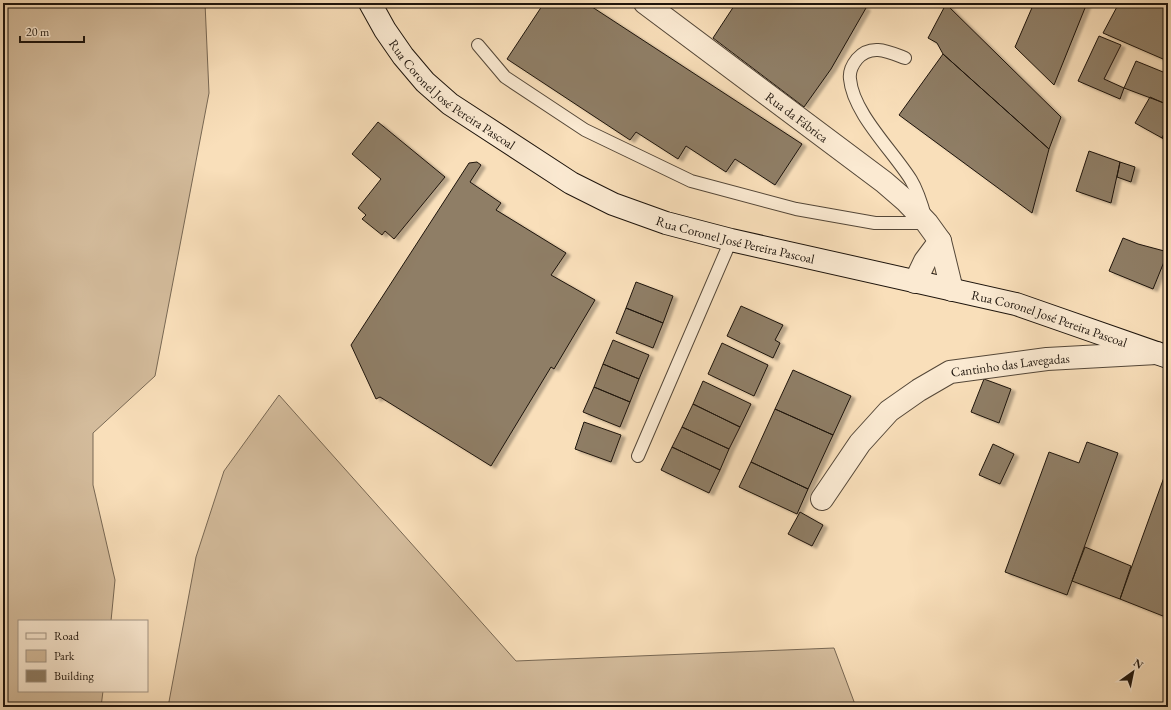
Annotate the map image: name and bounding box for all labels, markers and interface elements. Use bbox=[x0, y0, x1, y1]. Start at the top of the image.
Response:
scale bar bbox=[20, 18, 84, 44]
text: 20 m bbox=[26, 24, 50, 40]
street label: Rua Coronel José Pereira Pascoal bbox=[385, 36, 518, 153]
street label: Rua da Fábrica bbox=[762, 88, 832, 147]
street label: Rua Coronel José Pereira Pascoal bbox=[654, 212, 816, 268]
street label: Rua Coronel José Pereira Pascoal bbox=[970, 286, 1129, 351]
street label: Cantinho das Lavegadas bbox=[950, 350, 1070, 381]
legend bbox=[18, 620, 148, 692]
text: Road bbox=[54, 628, 80, 644]
text: Park bbox=[54, 648, 75, 664]
north arrow bbox=[1113, 652, 1153, 692]
text: N bbox=[1131, 655, 1146, 672]
text: Building bbox=[54, 668, 95, 684]

